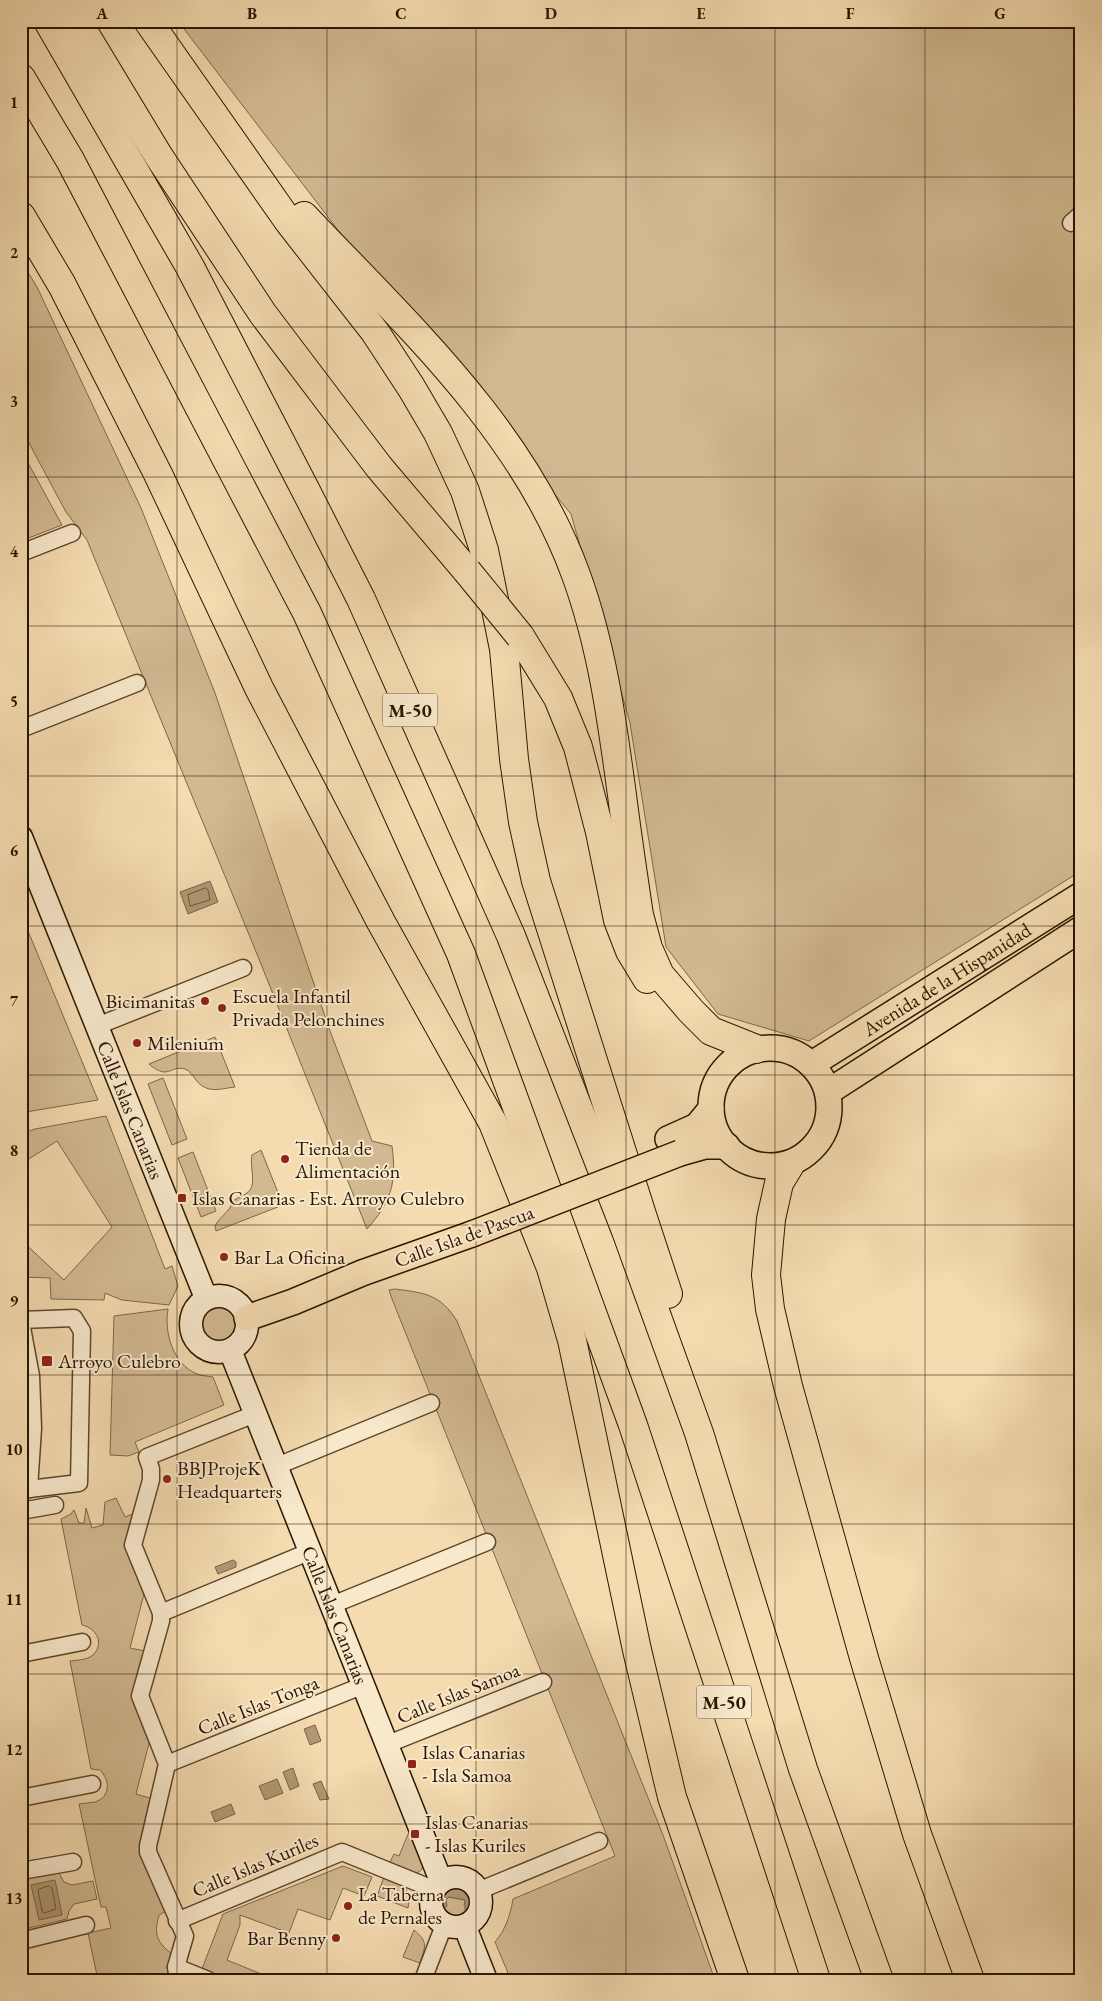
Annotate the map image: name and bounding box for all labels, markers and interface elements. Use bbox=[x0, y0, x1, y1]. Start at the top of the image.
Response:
text: A bbox=[95, 3, 108, 24]
text: B bbox=[247, 3, 257, 24]
text: C bbox=[395, 3, 407, 24]
text: D bbox=[545, 3, 557, 24]
text: E bbox=[696, 3, 706, 24]
text: F bbox=[846, 3, 855, 24]
text: G bbox=[994, 3, 1006, 24]
text: 1 bbox=[10, 92, 18, 113]
text: 2 bbox=[10, 242, 19, 263]
text: 3 bbox=[10, 391, 18, 412]
text: 4 bbox=[10, 541, 19, 562]
text: 5 bbox=[10, 691, 18, 712]
road number: M-50 bbox=[382, 694, 438, 726]
text: 6 bbox=[10, 840, 19, 861]
street label: Avenida de la Hispanidad bbox=[857, 916, 1036, 1043]
place label: Escuela Infantil Privada Pelonchines bbox=[232, 983, 384, 1032]
place label: Bicimanitas bbox=[106, 988, 195, 1014]
text: 7 bbox=[10, 990, 19, 1011]
marker: Bicimanitas bbox=[199, 995, 211, 1007]
marker: Escuela Infantil Privada Pelonchines bbox=[216, 1002, 228, 1014]
place label: Milenium bbox=[147, 1030, 225, 1056]
street label: Calle Islas Canarias bbox=[91, 1037, 170, 1183]
marker: Milenium bbox=[131, 1037, 143, 1049]
place label: Tienda de Alimentación bbox=[294, 1135, 401, 1184]
text: 8 bbox=[10, 1140, 18, 1161]
marker: Tienda de Alimentación bbox=[279, 1153, 291, 1165]
place label: Islas Canarias - Est. Arroyo Culebro bbox=[192, 1185, 464, 1211]
marker: Islas Canarias - Est. Arroyo Culebro bbox=[176, 1192, 188, 1204]
street label: Calle Isla de Pascua bbox=[391, 1199, 537, 1273]
place label: Bar La Oficina bbox=[234, 1244, 345, 1270]
marker: Bar La Oficina bbox=[218, 1251, 230, 1263]
text: 9 bbox=[10, 1290, 19, 1311]
place label: Arroyo Culebro bbox=[57, 1348, 181, 1374]
marker: Arroyo Culebro bbox=[40, 1354, 54, 1368]
text: 10 bbox=[6, 1439, 23, 1460]
place label: BBJProjeK Headquarters bbox=[177, 1455, 282, 1504]
marker: BBJProjeK Headquarters bbox=[161, 1473, 173, 1485]
street label: Calle Islas Canarias bbox=[296, 1542, 374, 1688]
text: 11 bbox=[6, 1589, 22, 1610]
street label: Calle Islas Samoa bbox=[393, 1657, 523, 1729]
street label: Calle Islas Tonga bbox=[194, 1669, 322, 1741]
road number: M-50 bbox=[696, 1685, 752, 1718]
text: 12 bbox=[6, 1739, 23, 1760]
place label: Islas Canarias - Isla Samoa bbox=[422, 1739, 525, 1788]
marker: Islas Canarias - Isla Samoa bbox=[406, 1758, 418, 1770]
place label: Islas Canarias - Islas Kuriles bbox=[425, 1809, 528, 1858]
street label: Calle Islas Kuriles bbox=[188, 1827, 322, 1903]
marker: Islas Canarias - Islas Kuriles bbox=[409, 1828, 421, 1840]
place label: La Taberna de Pernales bbox=[358, 1881, 444, 1930]
text: 13 bbox=[6, 1888, 22, 1909]
marker: La Taberna de Pernales bbox=[342, 1900, 354, 1912]
place label: Bar Benny bbox=[247, 1925, 326, 1951]
marker: Bar Benny bbox=[330, 1932, 342, 1944]

